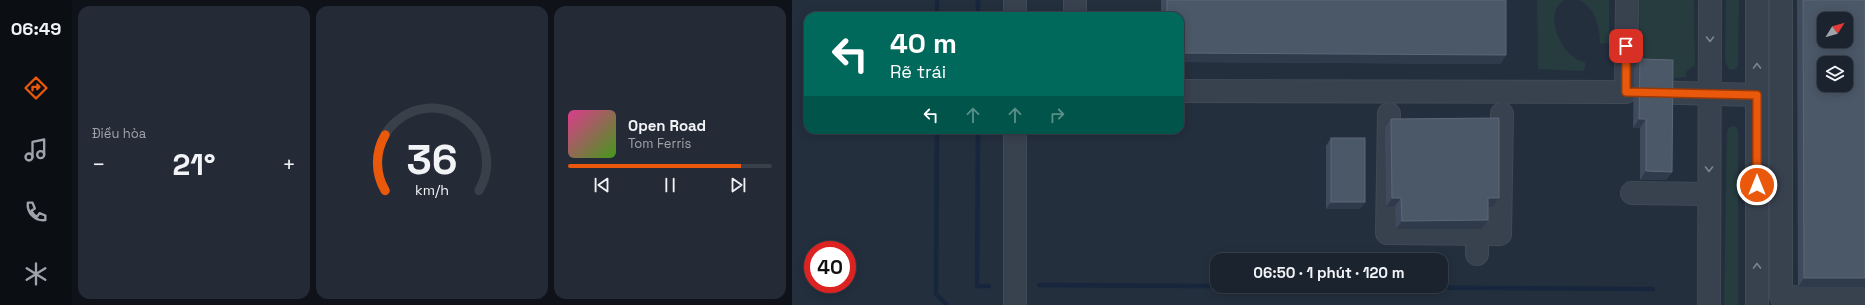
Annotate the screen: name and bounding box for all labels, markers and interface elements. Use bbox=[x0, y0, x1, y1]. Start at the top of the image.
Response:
north arrow bbox=[1817, 12, 1853, 48]
map controls bbox=[1817, 12, 1853, 92]
text: 06:49 bbox=[11, 17, 61, 40]
text: 40 m bbox=[890, 25, 957, 61]
icon: left bbox=[824, 28, 876, 80]
pin bbox=[1609, 29, 1643, 63]
icon: arrive bbox=[1615, 35, 1637, 57]
one-way arrow bbox=[1705, 36, 1714, 42]
button: layers bbox=[1817, 56, 1853, 92]
text: Rẽ trái bbox=[890, 60, 946, 83]
one-way arrow bbox=[1753, 63, 1761, 69]
icon: directions bbox=[22, 74, 50, 102]
icon: left bbox=[920, 104, 942, 126]
icon: ahead bbox=[962, 104, 984, 126]
icon: ahead bbox=[1004, 104, 1026, 126]
icon: right bbox=[1046, 104, 1068, 126]
text: Open Road bbox=[628, 116, 706, 135]
text: Điều hòa bbox=[92, 125, 146, 142]
text: 36 bbox=[407, 132, 458, 185]
text: Tom Ferris bbox=[628, 135, 691, 152]
icon: music bbox=[22, 136, 50, 164]
text: 21° bbox=[172, 145, 216, 184]
text: − bbox=[92, 150, 106, 178]
text: + bbox=[282, 150, 296, 178]
position arrow bbox=[1736, 164, 1778, 206]
one-way arrow bbox=[1705, 166, 1713, 172]
icon: previous bbox=[591, 174, 613, 196]
icon: pause bbox=[659, 174, 681, 196]
icon: next bbox=[727, 174, 749, 196]
text: km/h bbox=[415, 180, 449, 198]
icon: phone bbox=[22, 198, 50, 226]
speed limit sign: 40 bbox=[804, 241, 856, 293]
icon: climate bbox=[22, 260, 50, 288]
text: 06:50 · 1 phút · 120 m bbox=[1253, 263, 1405, 282]
one-way arrow bbox=[1753, 263, 1761, 269]

